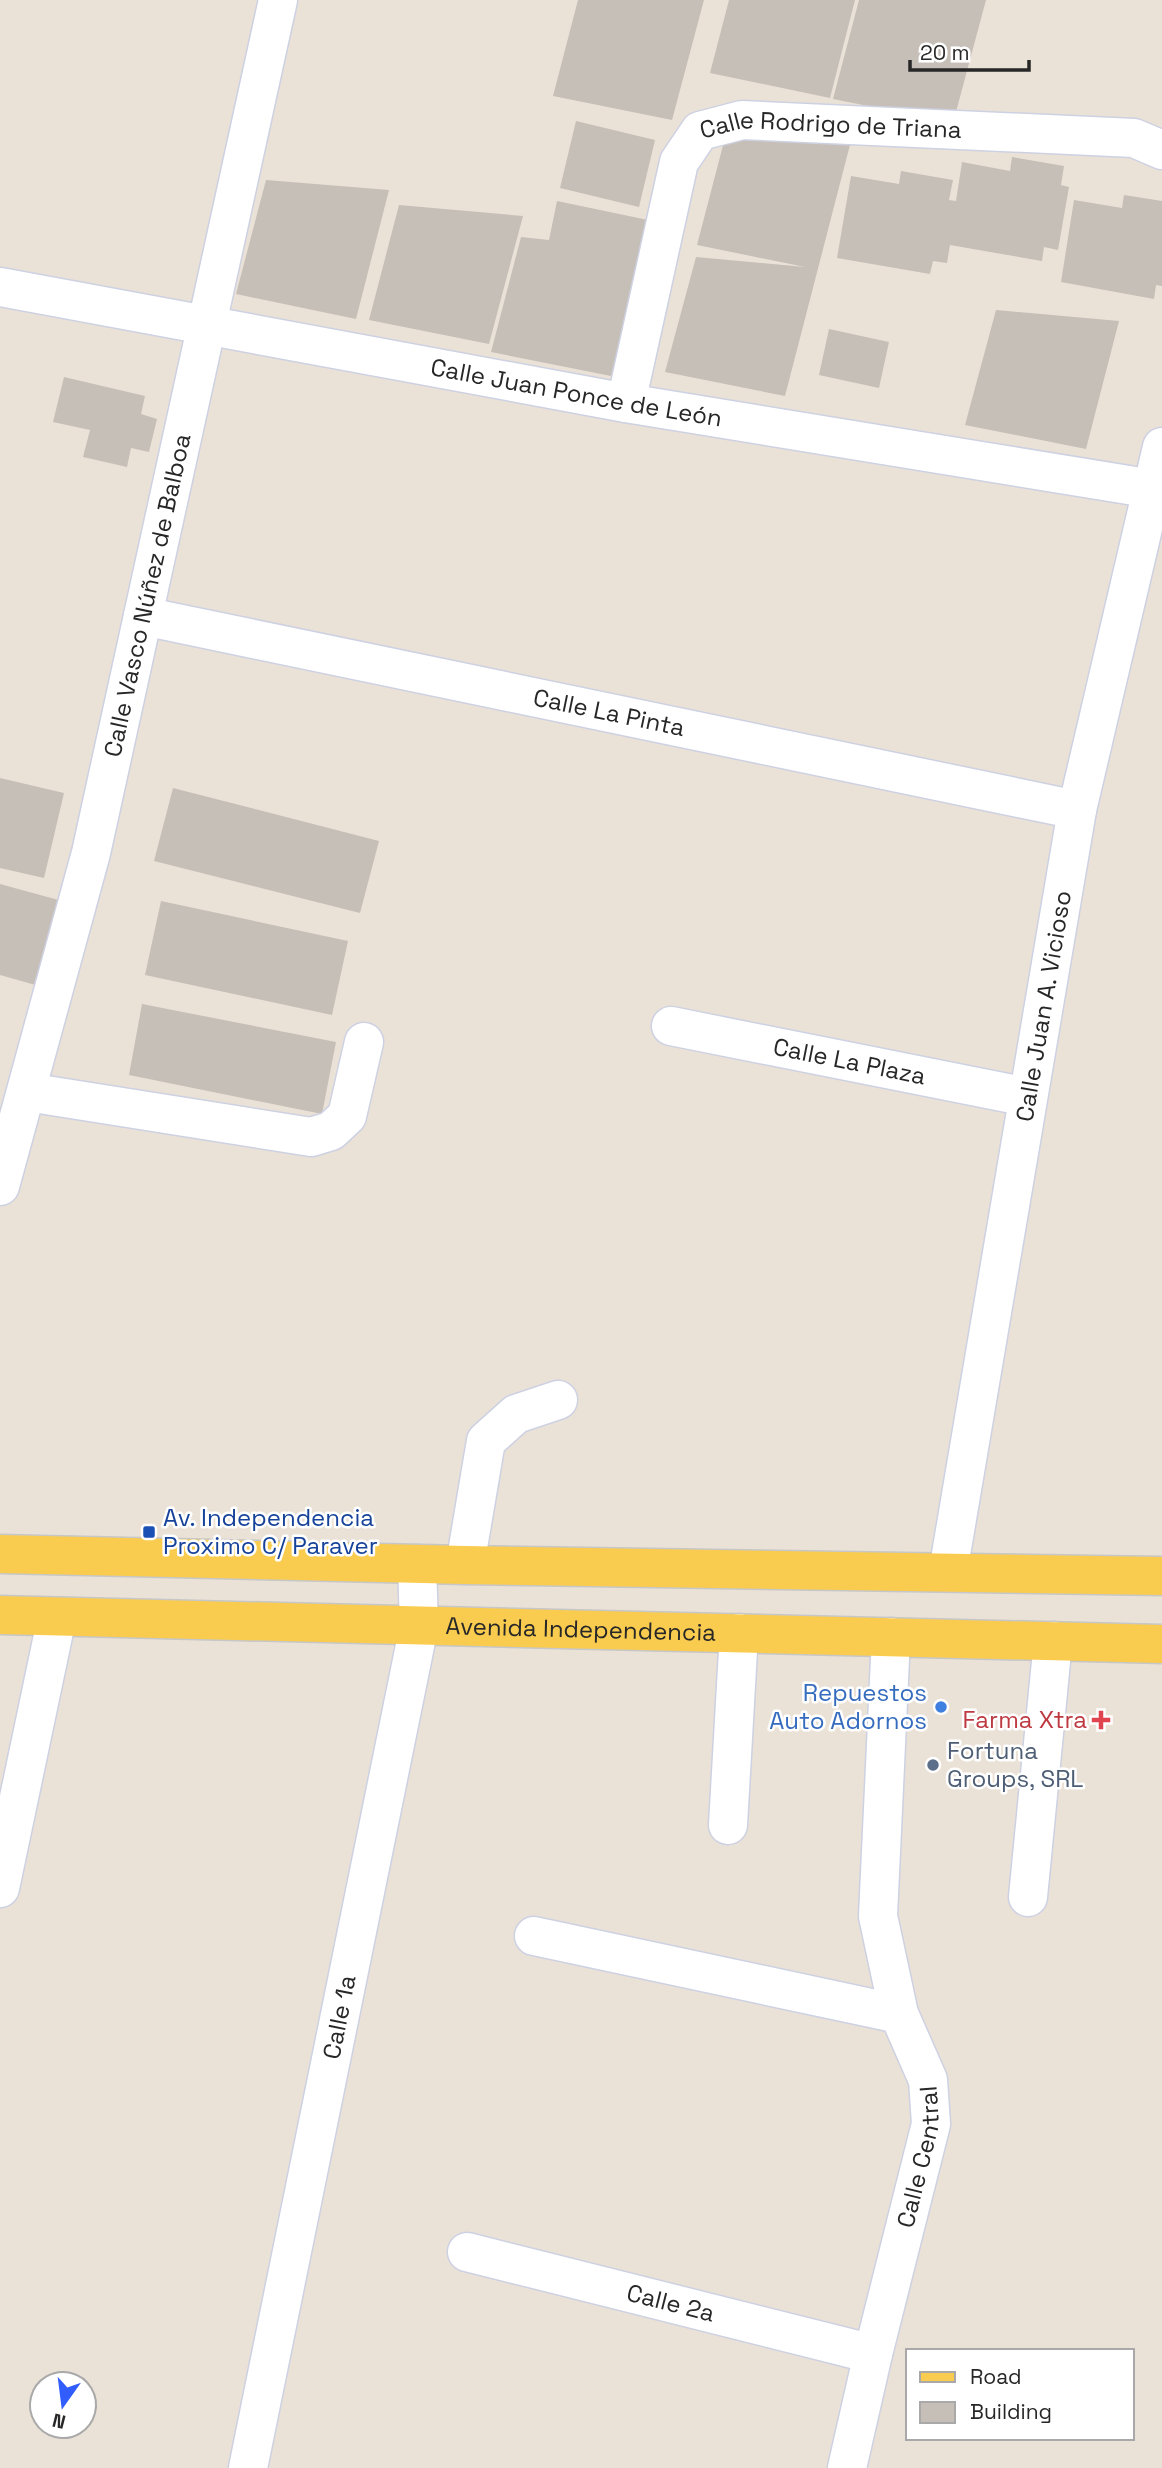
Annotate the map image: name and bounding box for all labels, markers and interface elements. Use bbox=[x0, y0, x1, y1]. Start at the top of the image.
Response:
scale bar bbox=[910, 28, 1029, 72]
text: 20 m bbox=[920, 39, 970, 66]
street label: Calle Rodrigo de Triana bbox=[696, 104, 963, 145]
street label: Calle Juan Ponce de León bbox=[428, 351, 724, 433]
street label: Calle Vasco Núñez de Balboa bbox=[97, 430, 198, 760]
street label: Calle La Pinta bbox=[531, 681, 688, 743]
street label: Calle Juan A. Vicioso bbox=[1009, 888, 1078, 1124]
street label: Calle La Plaza bbox=[771, 1031, 929, 1091]
place label: Av. Independencia Proximo C/ Paraver bbox=[163, 1502, 378, 1561]
marker: Av. Independencia Proximo C/ Paraver bbox=[141, 1524, 157, 1540]
street label: Avenida Independencia bbox=[445, 1610, 717, 1648]
place label: Repuestos Auto Adornos bbox=[769, 1677, 927, 1736]
marker: Repuestos Auto Adornos bbox=[933, 1699, 949, 1715]
place label: Farma Xtra bbox=[963, 1704, 1087, 1735]
marker: Farma Xtra bbox=[1093, 1712, 1109, 1728]
place label: Fortuna Groups, SRL bbox=[947, 1735, 1083, 1794]
marker: Fortuna Groups, SRL bbox=[925, 1757, 941, 1773]
street label: Calle 1a bbox=[315, 1972, 363, 2062]
street label: Calle Central bbox=[889, 2085, 946, 2231]
street label: Calle 2a bbox=[624, 2277, 718, 2329]
legend bbox=[906, 2349, 1134, 2440]
text: Road bbox=[970, 2363, 1022, 2390]
north arrow bbox=[28, 2370, 98, 2440]
text: Building bbox=[970, 2398, 1052, 2425]
text: N bbox=[50, 2407, 68, 2435]

